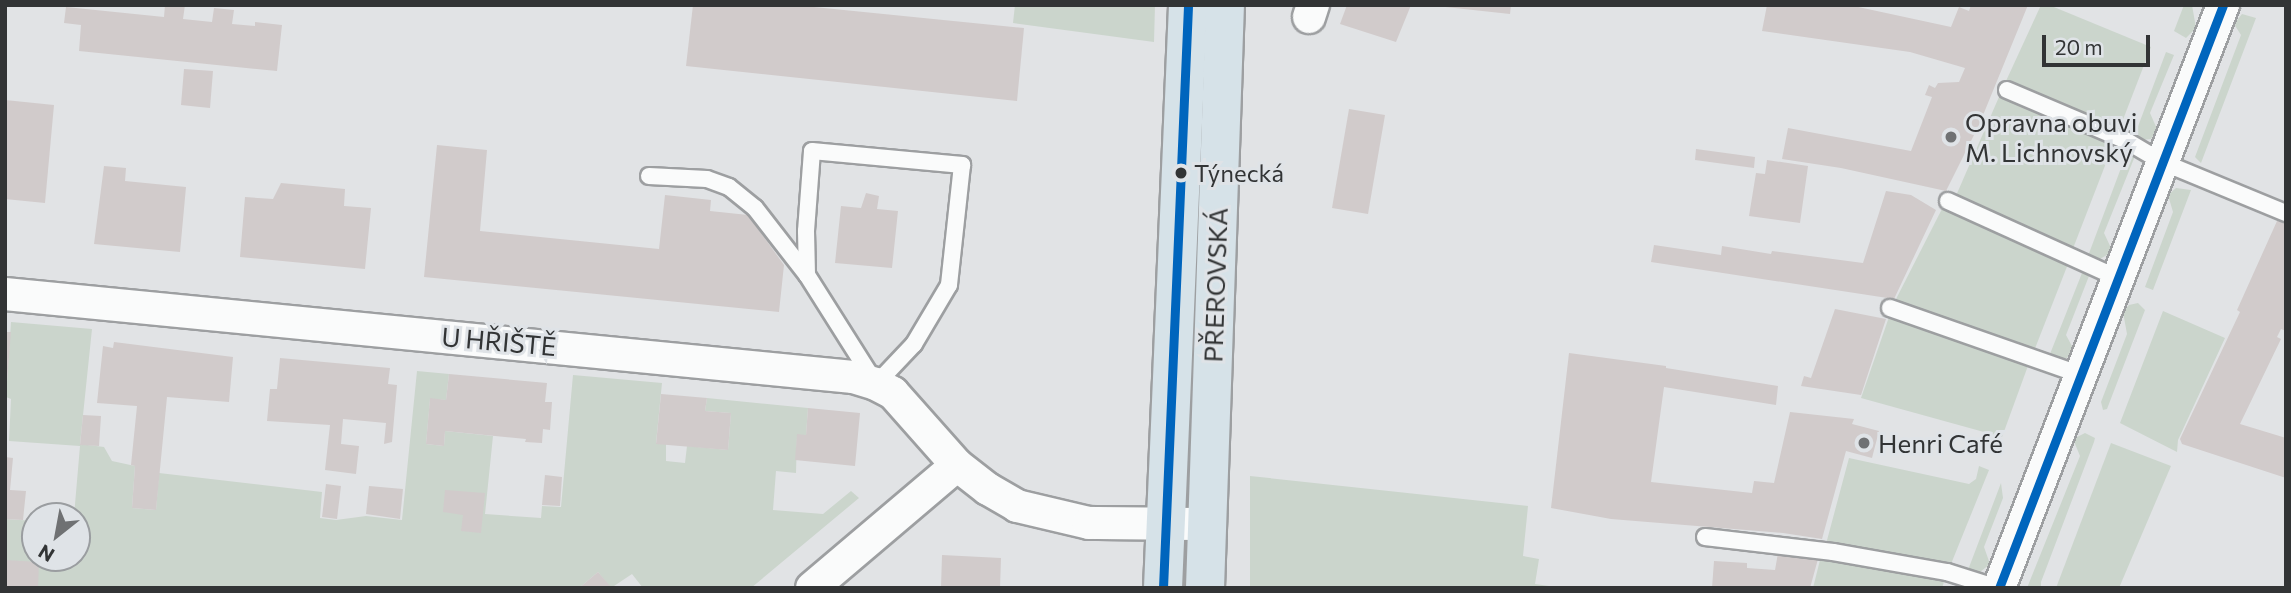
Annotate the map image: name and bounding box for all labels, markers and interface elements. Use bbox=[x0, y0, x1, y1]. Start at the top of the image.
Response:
scale bar bbox=[2046, 21, 2154, 65]
text: 20 m bbox=[2055, 34, 2103, 59]
place label: Opravna obuvi M. Lichnovský bbox=[1965, 106, 2137, 168]
marker: Opravna obuvi M. Lichnovský bbox=[1943, 129, 1959, 145]
place label: Týnecká bbox=[1194, 159, 1284, 187]
marker: Týnecká bbox=[1174, 166, 1188, 180]
street label: PŘEROVSKÁ bbox=[1197, 207, 1233, 363]
street label: U HŘIŠTĚ bbox=[440, 320, 558, 362]
place label: Henri Café bbox=[1878, 427, 2003, 459]
marker: Henri Café bbox=[1856, 435, 1872, 451]
north arrow bbox=[21, 502, 91, 572]
text: N bbox=[34, 540, 58, 567]

